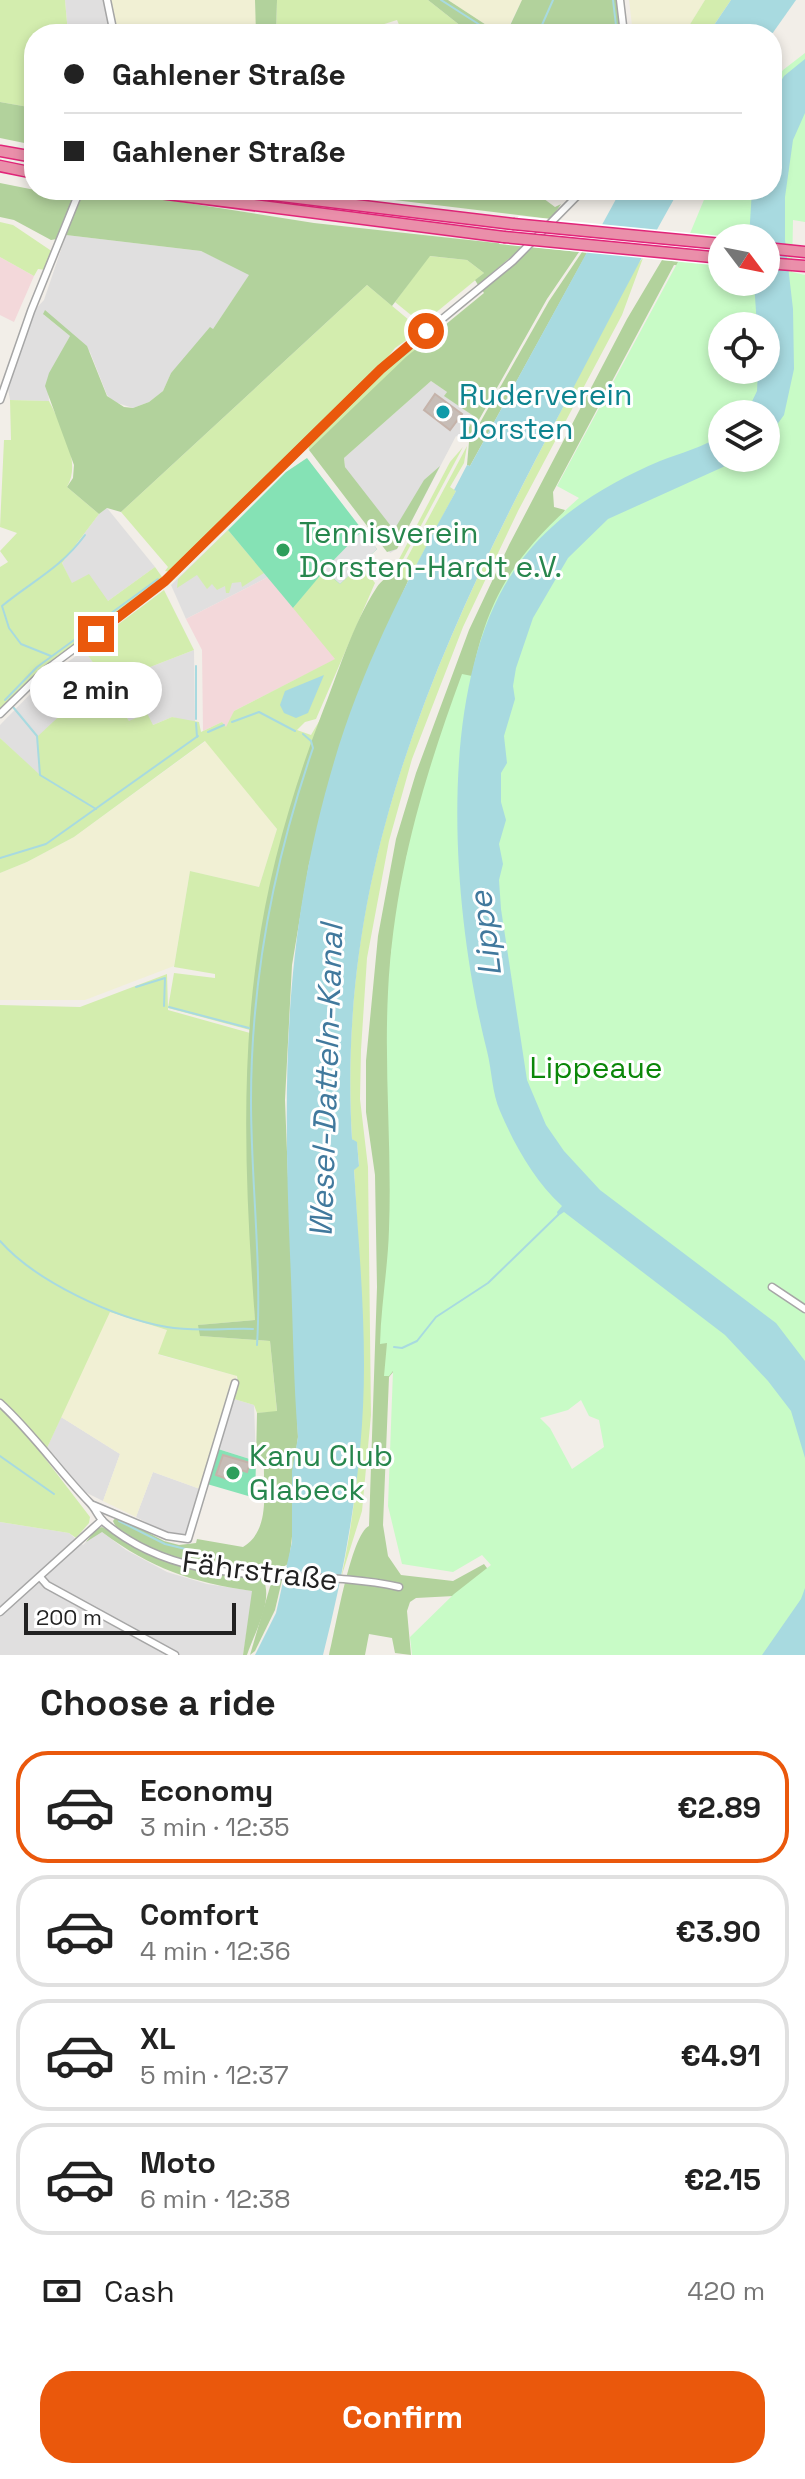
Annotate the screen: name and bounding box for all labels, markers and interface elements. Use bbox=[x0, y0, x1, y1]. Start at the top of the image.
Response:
text: Gahlener Straße bbox=[112, 55, 346, 94]
text: Gahlener Straße bbox=[112, 132, 346, 171]
north arrow bbox=[708, 224, 780, 296]
map controls bbox=[708, 224, 780, 472]
button: locate bbox=[708, 312, 780, 384]
route start bbox=[408, 313, 444, 349]
place label: Ruderverein Dorsten bbox=[459, 375, 632, 448]
button: layers bbox=[708, 400, 780, 472]
marker: Ruderverein Dorsten bbox=[434, 403, 452, 421]
place label: Tennisverein Dorsten-Hardt e.V. bbox=[299, 513, 562, 586]
marker: Tennisverein Dorsten-Hardt e.V. bbox=[274, 541, 292, 559]
route end bbox=[78, 616, 114, 652]
callout: 2 min bbox=[30, 662, 162, 718]
text: 2 min bbox=[62, 673, 130, 707]
water label: Lippe bbox=[460, 888, 510, 979]
water label: Wesel-Datteln-Kanal bbox=[301, 920, 352, 1239]
park label: Lippeaue bbox=[529, 1048, 663, 1087]
place label: Kanu Club Glabeck bbox=[249, 1436, 393, 1509]
marker: Kanu Club Glabeck bbox=[224, 1464, 242, 1482]
street label: Fährstraße bbox=[180, 1542, 340, 1599]
scale bar bbox=[24, 1599, 236, 1635]
text: 200 m bbox=[36, 1603, 102, 1631]
text: Choose a ride bbox=[40, 1680, 276, 1726]
icon: car bbox=[44, 1771, 116, 1843]
text: Economy bbox=[140, 1771, 273, 1810]
text: €2.89 bbox=[677, 1788, 761, 1827]
text: 3 min · 12:35 bbox=[140, 1810, 290, 1844]
icon: car bbox=[44, 1895, 116, 1967]
text: Comfort bbox=[140, 1895, 259, 1934]
text: €3.90 bbox=[676, 1912, 761, 1951]
text: 4 min · 12:36 bbox=[140, 1934, 291, 1968]
icon: car bbox=[44, 2019, 116, 2091]
text: XL bbox=[140, 2019, 176, 2058]
text: €4.91 bbox=[681, 2036, 761, 2075]
text: 5 min · 12:37 bbox=[140, 2058, 289, 2092]
icon: car bbox=[44, 2143, 116, 2215]
text: Moto bbox=[140, 2143, 216, 2182]
text: €2.15 bbox=[684, 2160, 761, 2199]
text: 6 min · 12:38 bbox=[140, 2182, 291, 2216]
icon: cash bbox=[40, 2269, 84, 2313]
text: Cash bbox=[104, 2272, 175, 2311]
text: 420 m bbox=[687, 2274, 765, 2308]
button: Confirm bbox=[40, 2371, 765, 2463]

